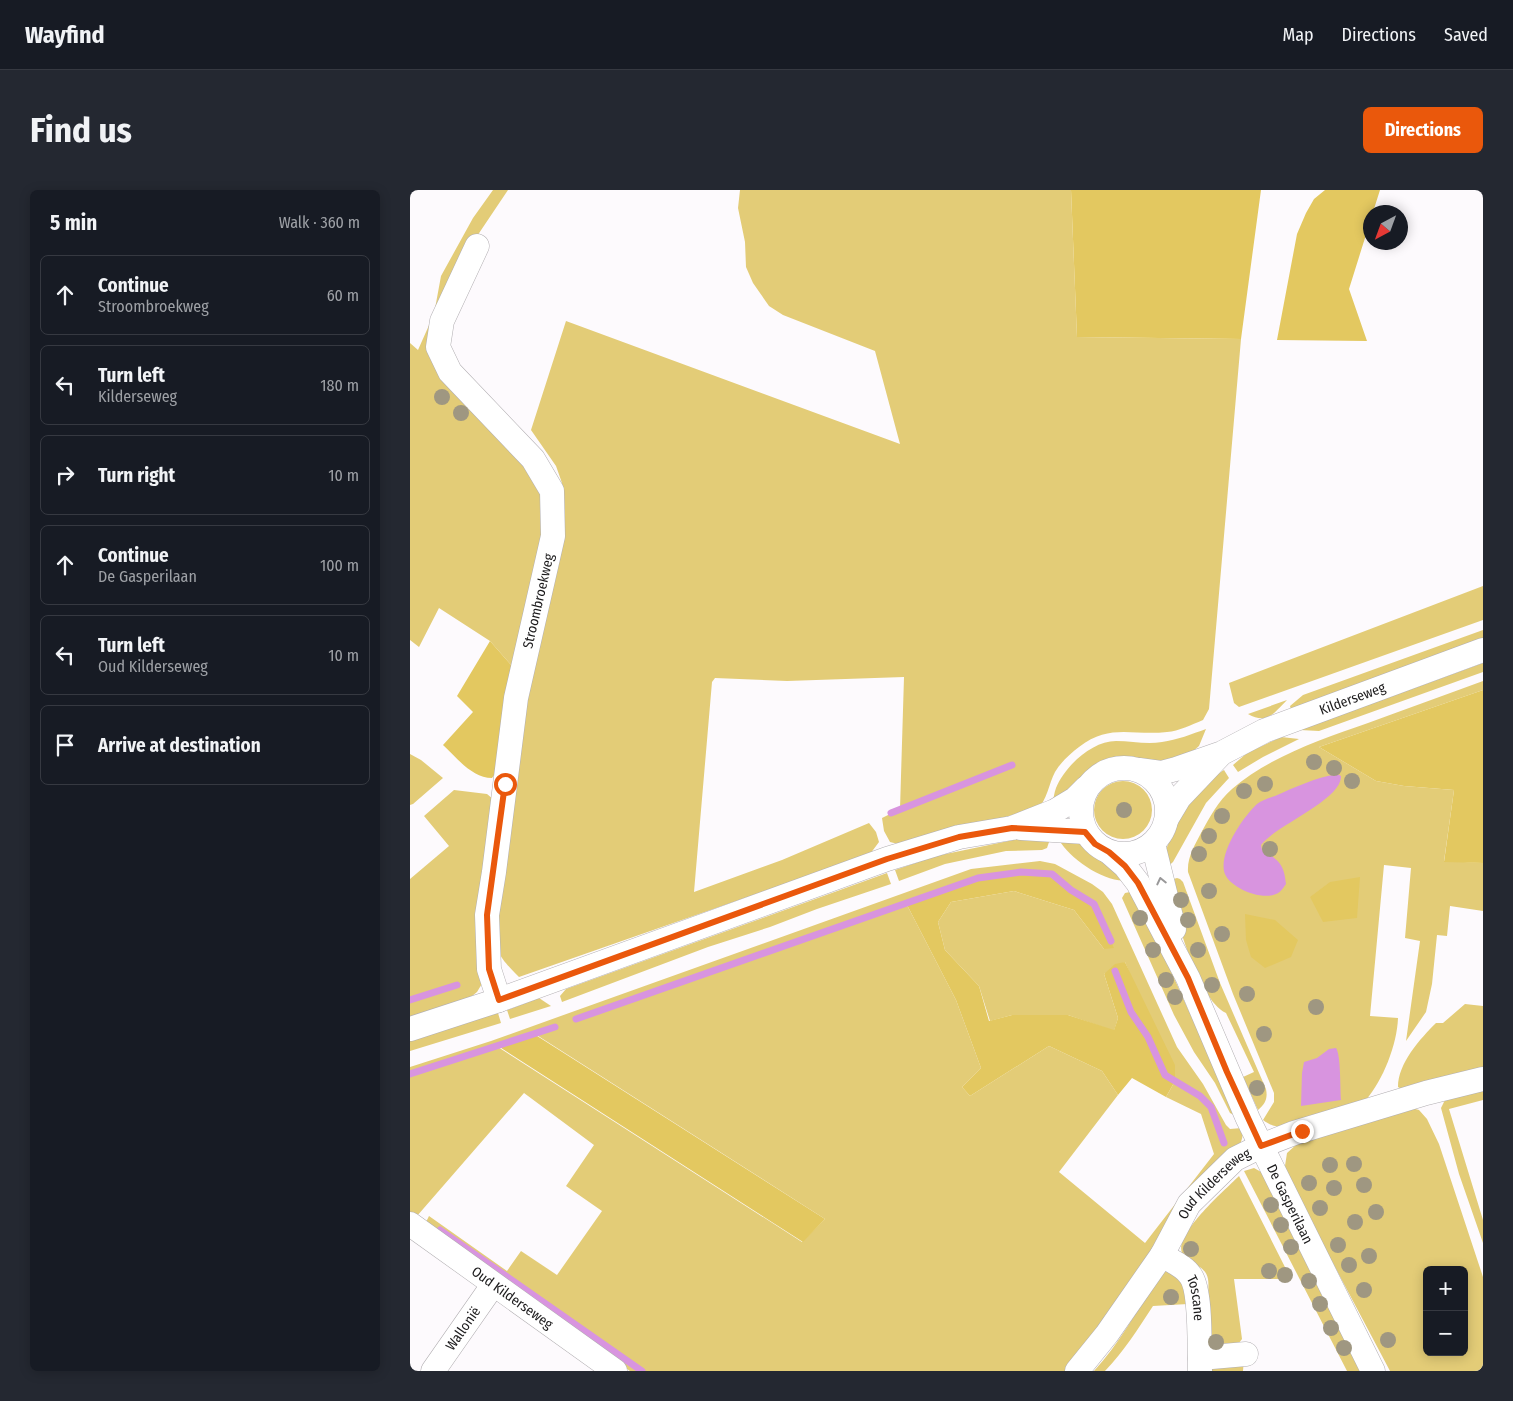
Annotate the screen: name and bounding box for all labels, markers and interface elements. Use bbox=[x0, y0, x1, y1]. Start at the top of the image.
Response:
text: Wayfind bbox=[25, 21, 105, 49]
text: Map bbox=[1282, 24, 1314, 46]
text: Directions bbox=[1342, 24, 1416, 46]
text: Saved bbox=[1444, 24, 1488, 46]
button: Directions bbox=[1363, 107, 1483, 153]
text: Find us bbox=[30, 109, 132, 151]
north arrow bbox=[1363, 205, 1408, 250]
text: 5 min bbox=[50, 210, 97, 236]
text: Walk · 360 m bbox=[279, 213, 360, 232]
text: Continue bbox=[98, 274, 169, 297]
icon: ahead bbox=[51, 281, 79, 309]
text: 60 m bbox=[327, 286, 359, 305]
text: Stroombroekweg bbox=[98, 297, 209, 316]
text: Turn left bbox=[98, 364, 165, 387]
icon: left bbox=[51, 371, 79, 399]
text: 180 m bbox=[320, 376, 359, 395]
text: Kilderseweg bbox=[98, 387, 177, 406]
icon: right bbox=[51, 461, 79, 489]
text: Turn right bbox=[98, 464, 175, 487]
text: 10 m bbox=[328, 466, 359, 485]
text: Continue bbox=[98, 544, 169, 567]
icon: ahead bbox=[51, 551, 79, 579]
street label: Stroombroekweg bbox=[519, 552, 558, 650]
text: 100 m bbox=[320, 556, 359, 575]
text: De Gasperilaan bbox=[98, 567, 197, 586]
text: Turn left bbox=[98, 634, 165, 657]
icon: left bbox=[51, 641, 79, 669]
text: 10 m bbox=[328, 646, 359, 665]
text: Oud Kilderseweg bbox=[98, 657, 208, 676]
street label: Kilderseweg bbox=[1317, 679, 1388, 719]
icon: arrive bbox=[51, 731, 79, 759]
text: Arrive at destination bbox=[98, 734, 261, 757]
route start bbox=[494, 773, 517, 796]
one-way arrow bbox=[1156, 876, 1167, 885]
route end bbox=[1291, 1120, 1314, 1143]
street label: Oud Kilderseweg bbox=[1175, 1144, 1254, 1222]
street label: De Gasperilaan bbox=[1263, 1162, 1317, 1247]
street label: Oud Kilderseweg bbox=[468, 1263, 556, 1333]
map controls bbox=[1423, 1266, 1468, 1356]
button: + bbox=[1423, 1266, 1468, 1311]
street label: Toscane bbox=[1183, 1272, 1207, 1322]
street label: Wallonië bbox=[442, 1303, 484, 1354]
button: − bbox=[1423, 1311, 1468, 1356]

